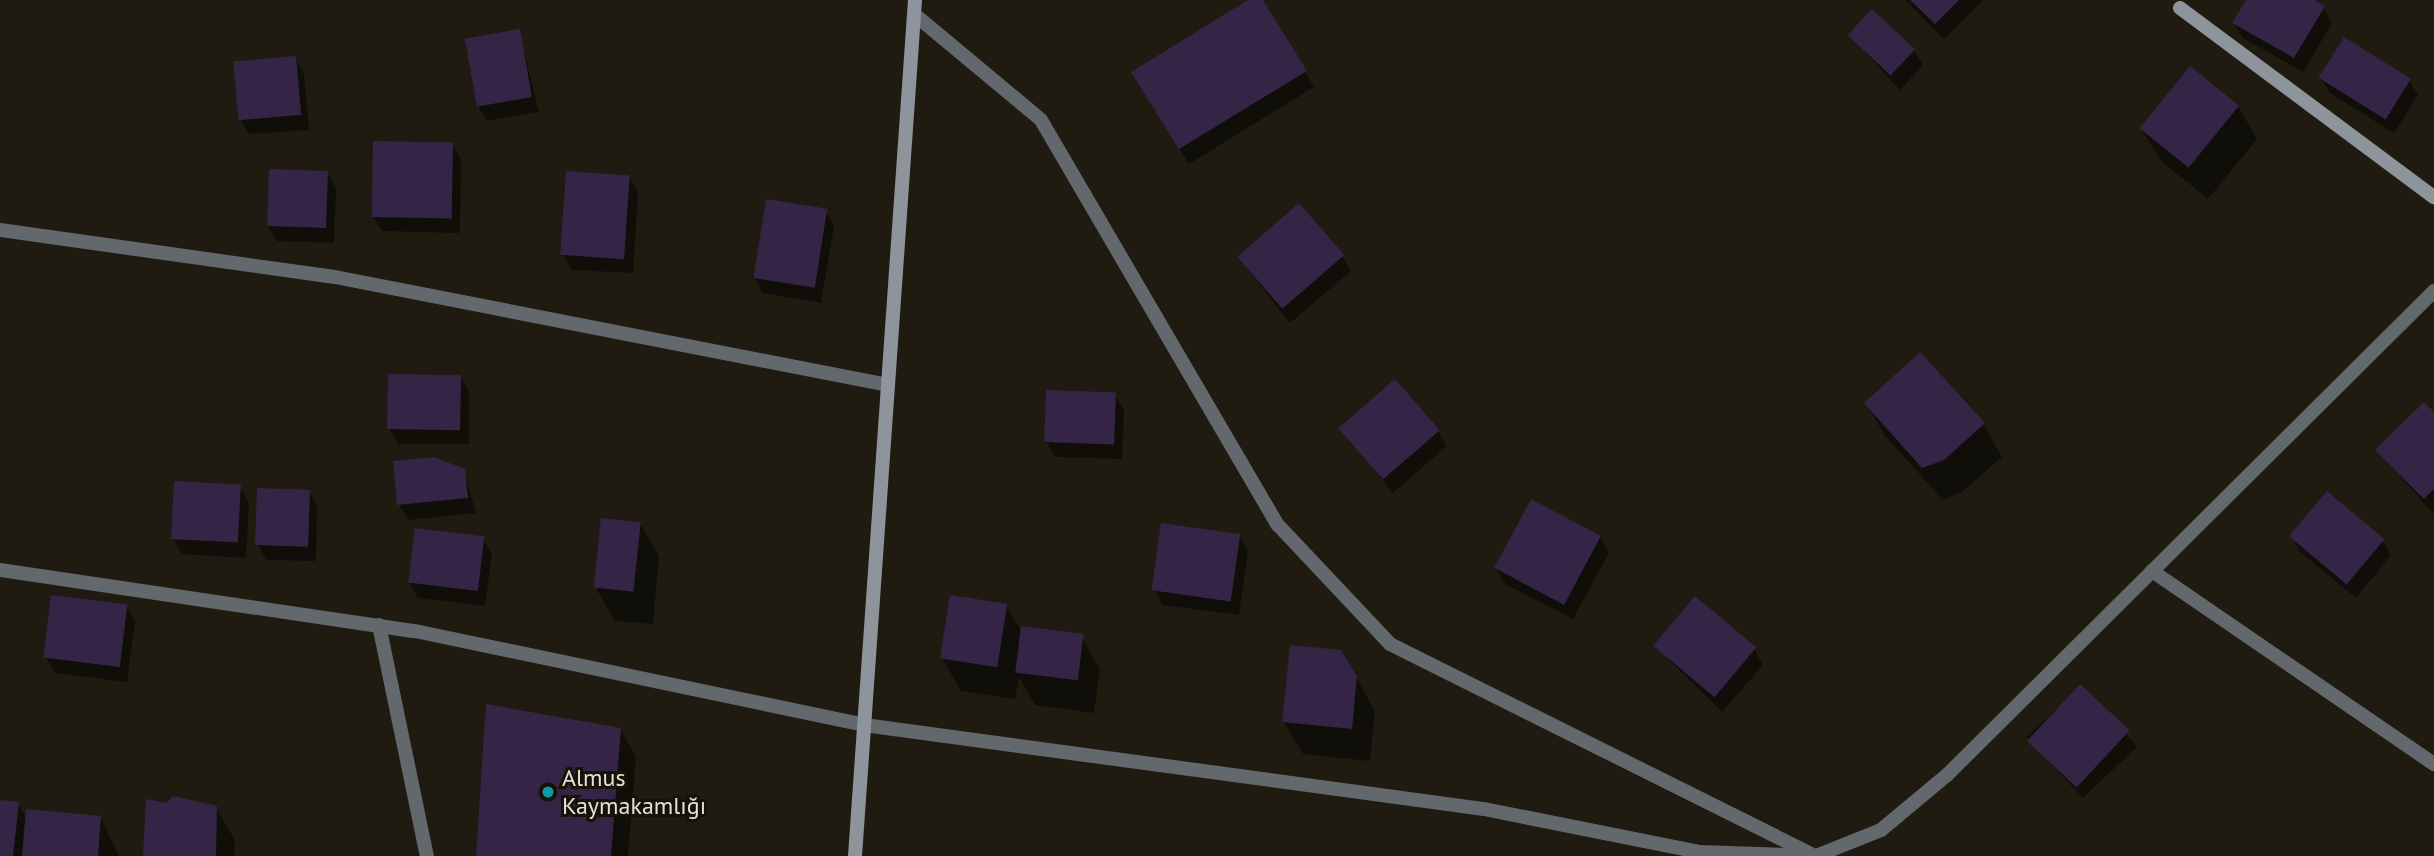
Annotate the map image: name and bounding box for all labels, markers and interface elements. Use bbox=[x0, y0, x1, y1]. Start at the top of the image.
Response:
place label: Almus Kaymakamlığı bbox=[562, 764, 706, 820]
marker: Almus Kaymakamlığı bbox=[540, 784, 556, 800]

